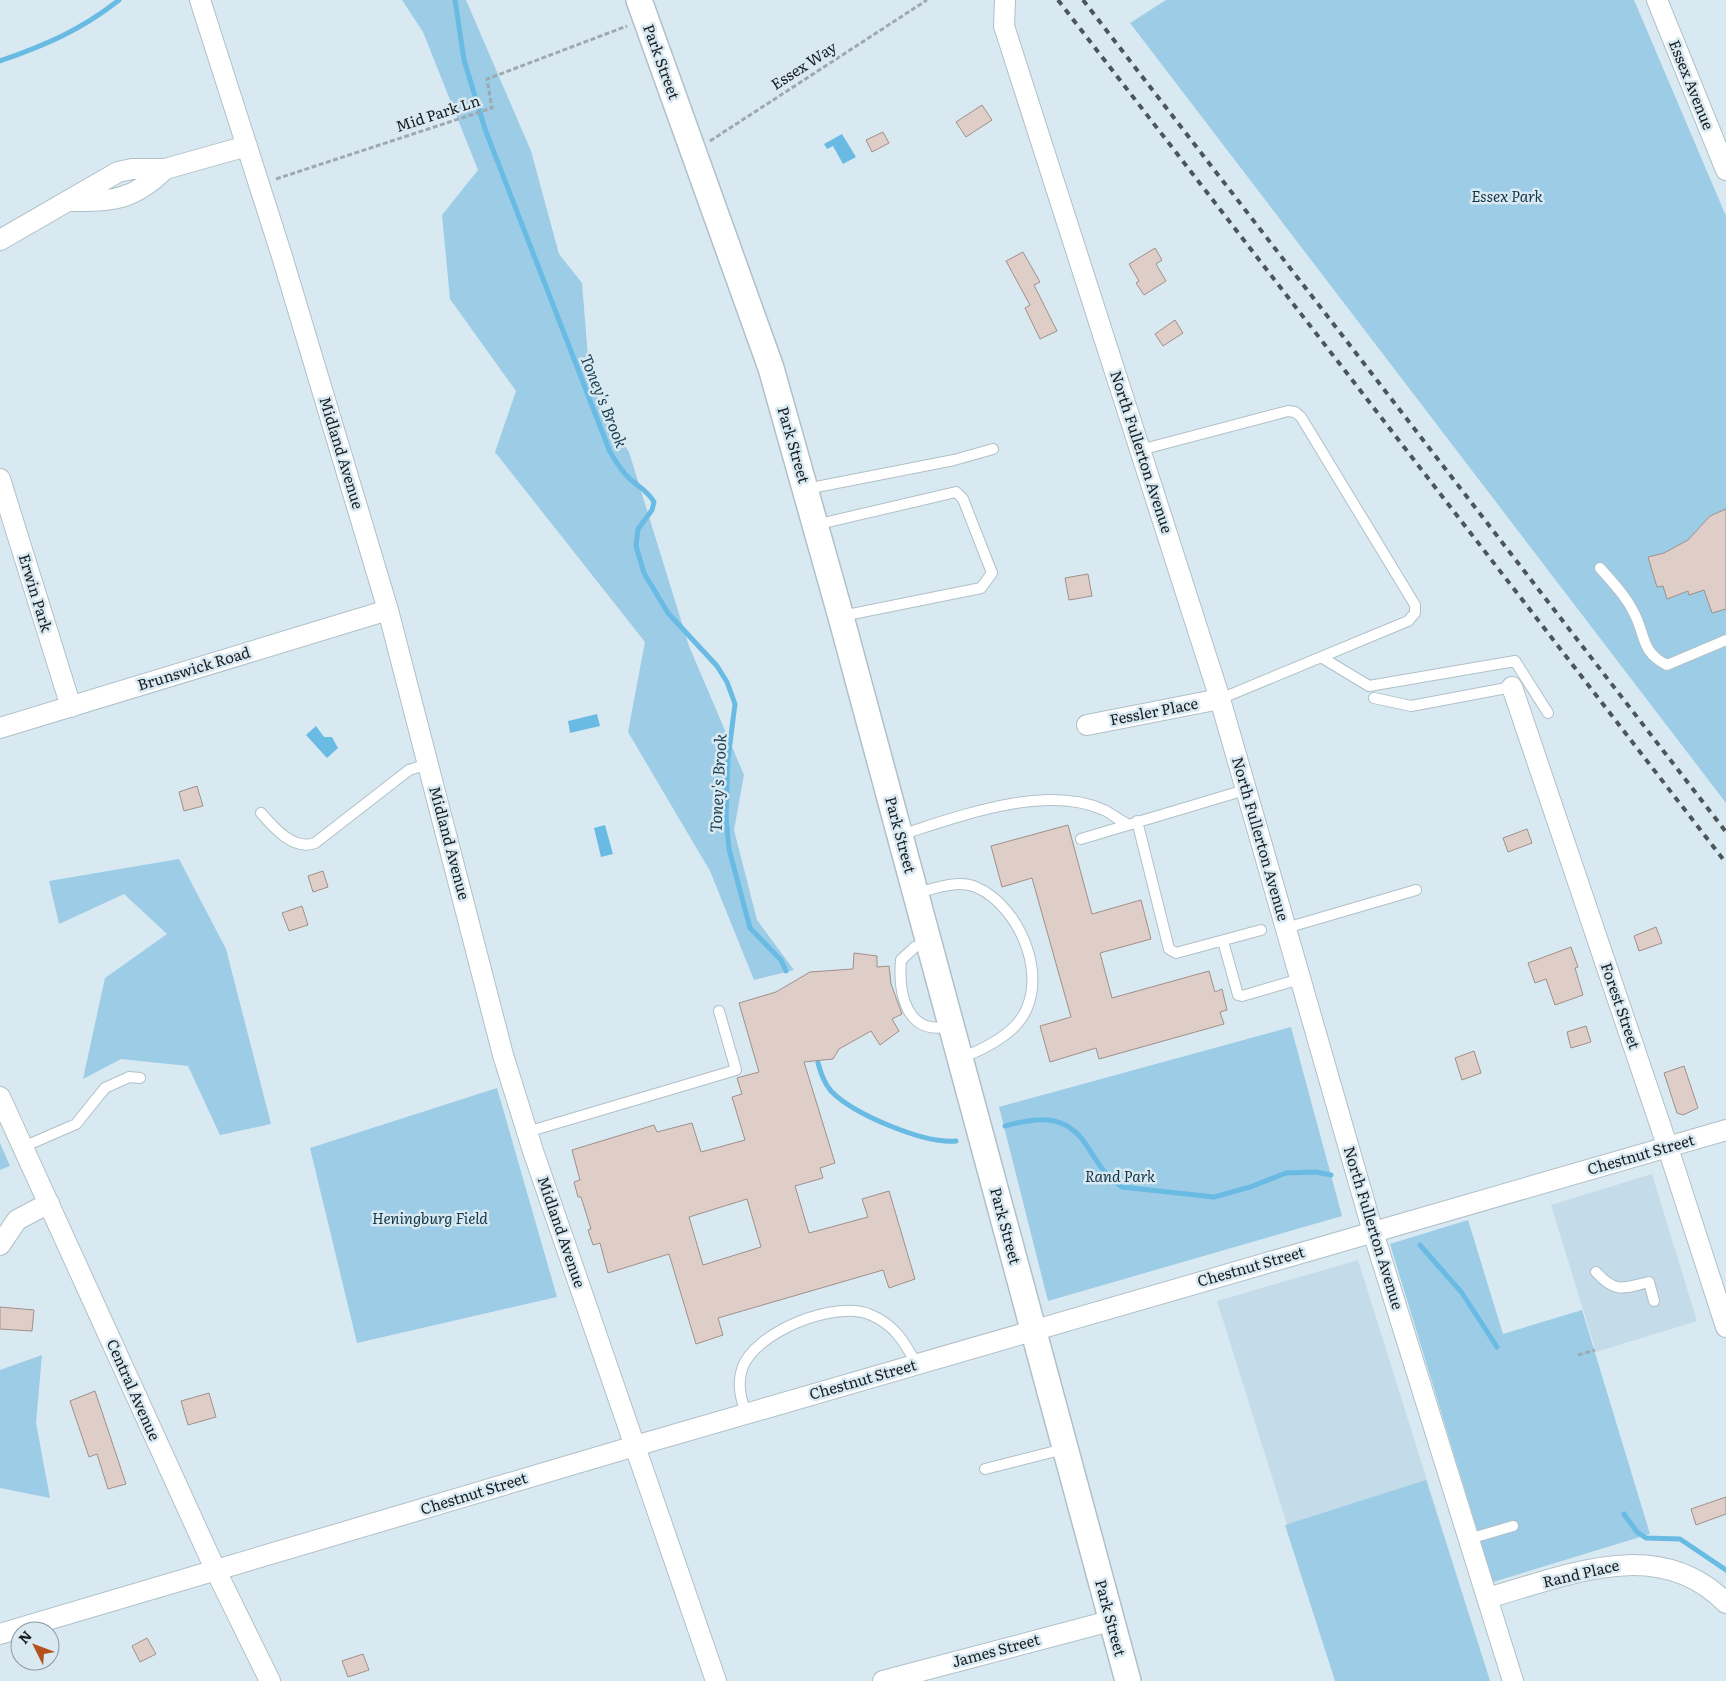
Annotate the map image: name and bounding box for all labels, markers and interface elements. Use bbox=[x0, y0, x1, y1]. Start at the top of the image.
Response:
street label: Park Street bbox=[638, 21, 687, 102]
street label: Essex Way bbox=[766, 35, 841, 95]
street label: Essex Avenue bbox=[1664, 36, 1721, 133]
street label: Mid Park Ln bbox=[392, 88, 483, 137]
park label: Essex Park bbox=[1471, 184, 1544, 207]
water label: Toney's Brook bbox=[575, 350, 635, 451]
street label: North Fullerton Avenue bbox=[1105, 367, 1180, 536]
street label: Midland Avenue bbox=[314, 393, 371, 512]
street label: Park Street bbox=[773, 404, 816, 486]
street label: Erwin Park bbox=[14, 551, 59, 635]
street label: Brunswick Road bbox=[134, 639, 253, 696]
street label: Fessler Place bbox=[1108, 691, 1200, 730]
water label: Toney's Brook bbox=[702, 733, 732, 833]
street label: North Fullerton Avenue bbox=[1227, 754, 1296, 924]
street label: Midland Avenue bbox=[424, 783, 477, 902]
street label: Park Street bbox=[880, 794, 923, 876]
street label: Forest Street bbox=[1596, 959, 1647, 1052]
street label: Chestnut Street bbox=[1584, 1127, 1697, 1180]
street label: North Fullerton Avenue bbox=[1339, 1143, 1410, 1312]
park label: Rand Park bbox=[1085, 1164, 1156, 1187]
street label: Midland Avenue bbox=[533, 1173, 592, 1291]
street label: Park Street bbox=[985, 1185, 1028, 1267]
park label: Heningburg Field bbox=[372, 1206, 488, 1229]
street label: Chestnut Street bbox=[1194, 1239, 1307, 1292]
street label: Central Avenue bbox=[102, 1335, 167, 1444]
street label: Chestnut Street bbox=[806, 1352, 919, 1405]
street label: Chestnut Street bbox=[417, 1465, 530, 1520]
street label: Rand Place bbox=[1540, 1553, 1621, 1593]
street label: Park Street bbox=[1090, 1577, 1133, 1659]
north arrow bbox=[10, 1621, 60, 1671]
text: N bbox=[13, 1625, 36, 1648]
street label: James Street bbox=[949, 1627, 1042, 1672]

